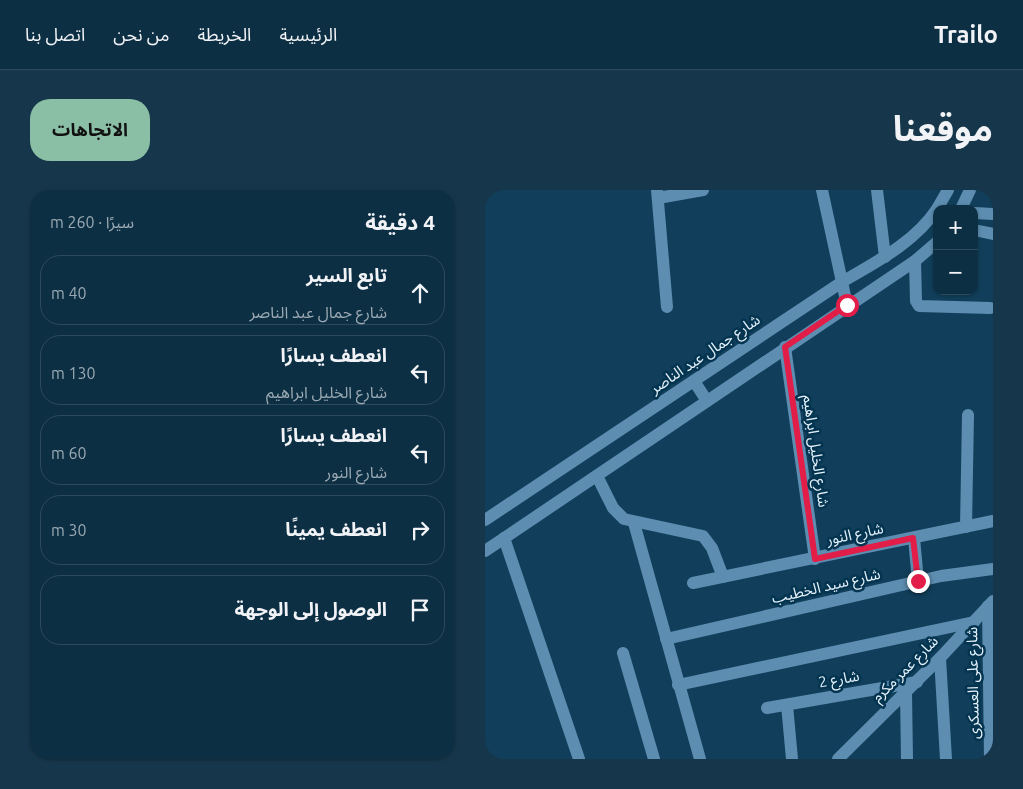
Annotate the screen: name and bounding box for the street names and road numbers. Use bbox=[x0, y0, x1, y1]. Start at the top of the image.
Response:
street label: شارع جمال عبد الناصر bbox=[646, 310, 765, 401]
street label: شارع الخليل ابراهيم bbox=[796, 394, 833, 509]
street label: شارع النور bbox=[824, 519, 886, 552]
street label: شارع سيد الخطيب bbox=[770, 565, 883, 610]
street label: شارع على العسكرى bbox=[963, 626, 986, 739]
street label: شارع عمر مكرم bbox=[868, 632, 944, 708]
street label: شارع 2 bbox=[817, 667, 862, 694]

